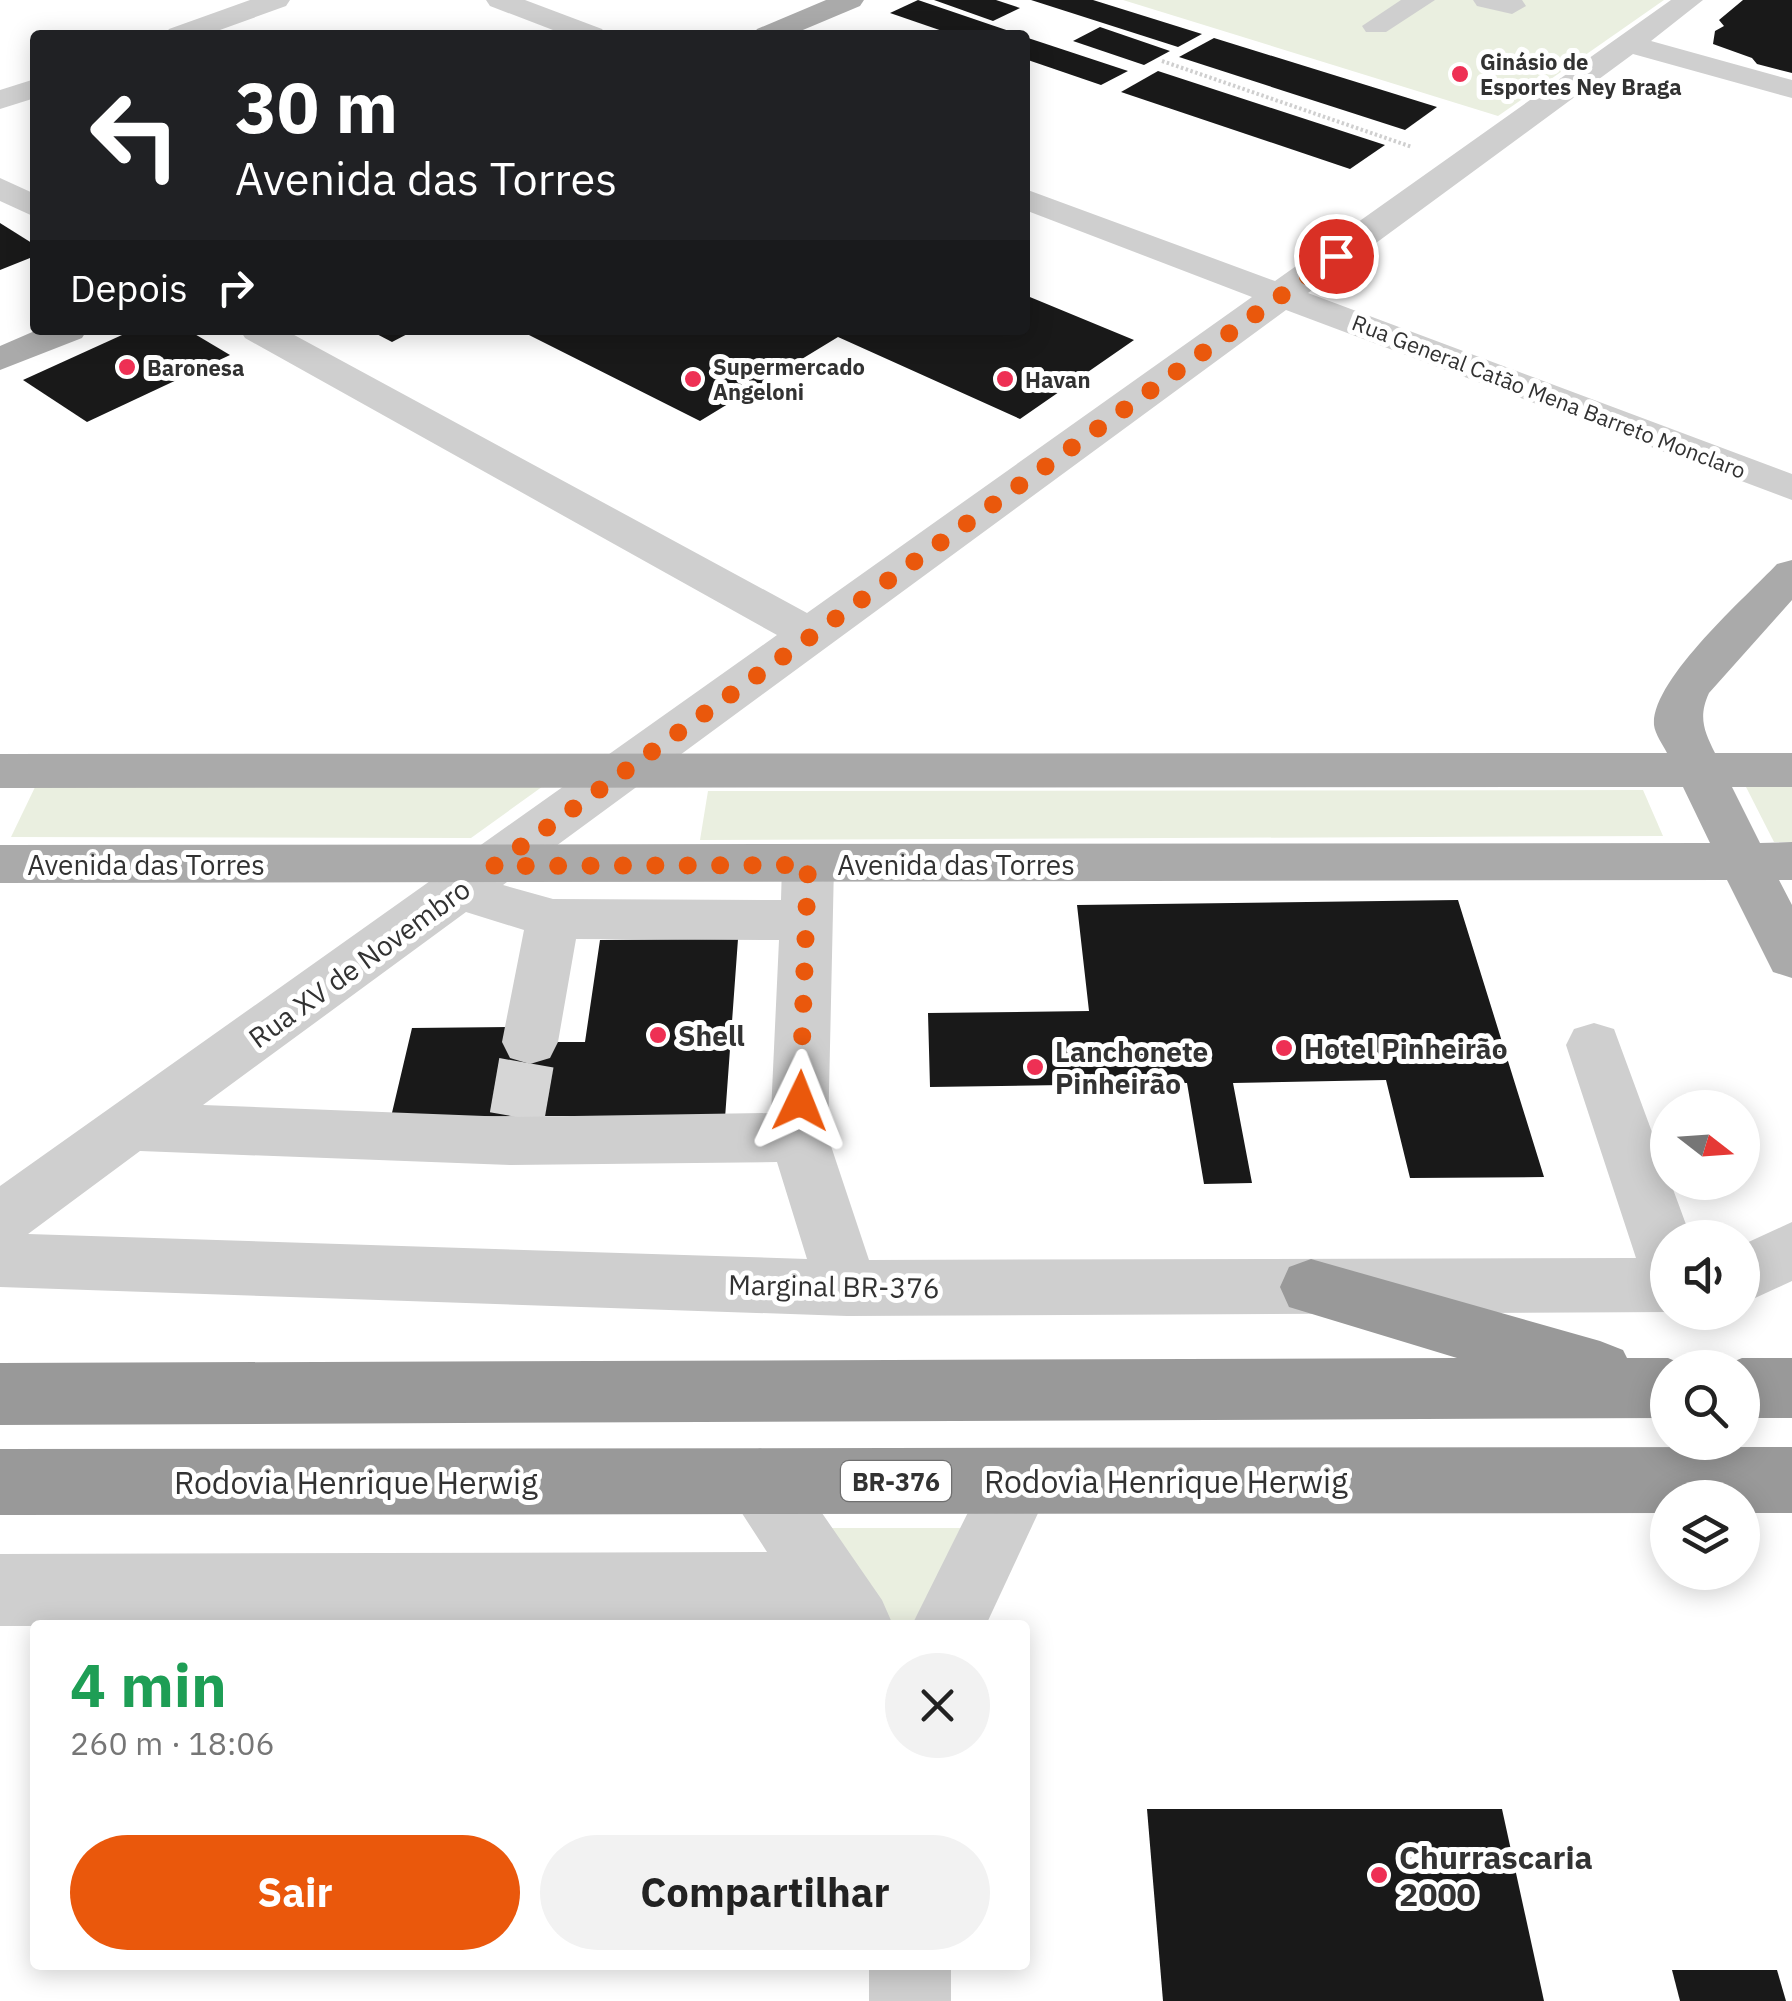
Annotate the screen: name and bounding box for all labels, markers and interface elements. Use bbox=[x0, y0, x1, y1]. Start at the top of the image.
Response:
place label: Ginásio de Esportes Ney Braga bbox=[1480, 47, 1682, 101]
text: 30 m bbox=[235, 61, 398, 152]
marker: Ginásio de Esportes Ney Braga bbox=[1449, 63, 1471, 85]
icon: left bbox=[70, 70, 200, 200]
text: Avenida das Torres bbox=[235, 149, 617, 207]
pin bbox=[1294, 214, 1379, 299]
icon: arrive bbox=[1309, 229, 1364, 284]
icon: right bbox=[208, 260, 263, 315]
text: Depois bbox=[70, 263, 188, 312]
street label: Rua General Catão Mena Barreto Monclaro bbox=[1348, 307, 1750, 485]
place label: Supermercado Angeloni bbox=[713, 352, 865, 406]
place label: Baronesa bbox=[147, 353, 244, 382]
marker: Baronesa bbox=[116, 356, 138, 378]
place label: Havan bbox=[1025, 365, 1091, 394]
marker: Supermercado Angeloni bbox=[682, 368, 704, 390]
marker: Havan bbox=[994, 368, 1016, 390]
street label: Avenida das Torres bbox=[27, 846, 265, 883]
street label: Avenida das Torres bbox=[837, 846, 1075, 883]
street label: Rua XV de Novembro bbox=[241, 870, 477, 1056]
place label: Shell bbox=[678, 1017, 745, 1054]
marker: Shell bbox=[647, 1024, 669, 1046]
place label: Hotel Pinheirão bbox=[1304, 1030, 1507, 1067]
place label: Lanchonete Pinheirão bbox=[1055, 1033, 1208, 1102]
marker: Hotel Pinheirão bbox=[1273, 1037, 1295, 1059]
position arrow bbox=[748, 1049, 852, 1153]
marker: Lanchonete Pinheirão bbox=[1024, 1056, 1046, 1078]
north arrow bbox=[1650, 1090, 1760, 1200]
map controls bbox=[1650, 1090, 1760, 1590]
button: sound bbox=[1650, 1220, 1760, 1330]
street label: Marginal BR-376 bbox=[728, 1266, 940, 1306]
button: search bbox=[1650, 1350, 1760, 1460]
street label: Rodovia Henrique Herwig bbox=[984, 1460, 1348, 1502]
street label: Rodovia Henrique Herwig bbox=[174, 1461, 538, 1503]
road number: BR-376 bbox=[841, 1461, 951, 1501]
button: layers bbox=[1650, 1480, 1760, 1590]
text: 4 min bbox=[70, 1645, 227, 1724]
button: close bbox=[885, 1653, 990, 1758]
text: 260 m · 18:06 bbox=[70, 1722, 275, 1764]
button: Sair bbox=[70, 1835, 520, 1950]
button: Compartilhar bbox=[540, 1835, 990, 1950]
place label: Churrascaria 2000 bbox=[1399, 1836, 1593, 1915]
marker: Churrascaria 2000 bbox=[1368, 1864, 1390, 1886]

